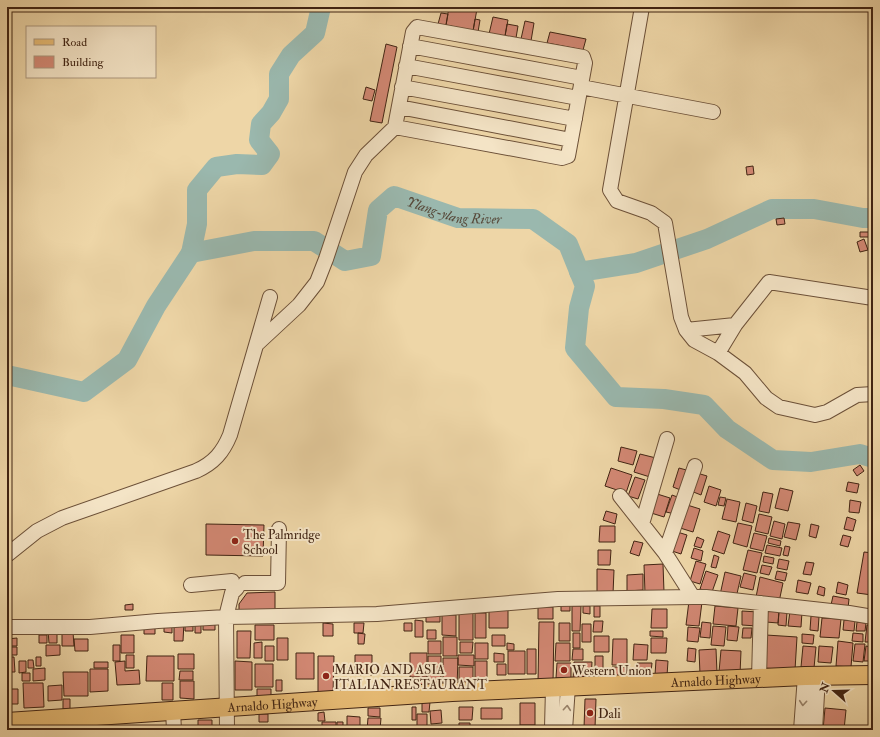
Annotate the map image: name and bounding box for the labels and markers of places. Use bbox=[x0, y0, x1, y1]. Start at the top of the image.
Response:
place label: The Palmridge School bbox=[243, 527, 321, 558]
marker: The Palmridge School bbox=[230, 536, 240, 546]
place label: MARIO AND ASIA ITALIAN RESTAURANT bbox=[334, 662, 487, 693]
place label: Western Union bbox=[571, 663, 652, 679]
marker: Western Union bbox=[559, 665, 569, 675]
marker: MARIO AND ASIA ITALIAN RESTAURANT bbox=[321, 671, 331, 681]
place label: Dali bbox=[598, 706, 621, 722]
marker: Dali bbox=[585, 708, 595, 718]

